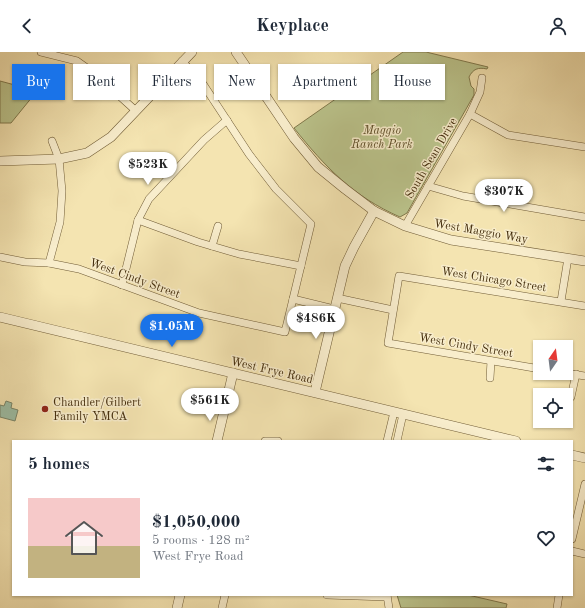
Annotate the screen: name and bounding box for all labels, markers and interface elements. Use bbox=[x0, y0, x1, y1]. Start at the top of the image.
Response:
icon: back bbox=[16, 15, 38, 37]
icon: person bbox=[547, 15, 569, 37]
text: Keyplace bbox=[256, 17, 329, 35]
chip: Buy bbox=[12, 64, 65, 100]
chip: Rent bbox=[73, 64, 130, 100]
chip: Filters bbox=[138, 64, 206, 100]
chip: New bbox=[214, 64, 270, 100]
chip: Apartment bbox=[278, 64, 371, 100]
chip: House bbox=[379, 64, 445, 100]
street label: South Sean Drive bbox=[404, 115, 460, 201]
park label: Maggio Ranch Park bbox=[350, 125, 413, 151]
pin: $523K bbox=[120, 152, 176, 186]
text: $523K bbox=[128, 158, 168, 171]
pin: $307K bbox=[476, 179, 532, 213]
text: $307K bbox=[484, 185, 524, 198]
street label: West Maggio Way bbox=[433, 218, 529, 246]
street label: West Cindy Street bbox=[88, 257, 182, 301]
street label: West Chicago Street bbox=[440, 266, 547, 294]
pin: $486K bbox=[288, 306, 344, 340]
text: $486K bbox=[296, 312, 336, 325]
pin: $1.05M bbox=[139, 314, 205, 348]
text: $1.05M bbox=[149, 320, 195, 333]
street label: West Cindy Street bbox=[418, 332, 514, 360]
north arrow bbox=[533, 340, 573, 380]
map controls bbox=[533, 340, 573, 428]
street label: West Frye Road bbox=[229, 356, 314, 386]
pin: $561K bbox=[182, 388, 238, 422]
button: locate bbox=[533, 388, 573, 428]
text: $561K bbox=[190, 394, 230, 407]
place label: Chandler/Gilbert Family YMCA bbox=[53, 397, 141, 423]
marker: Chandler/Gilbert Family YMCA bbox=[40, 404, 50, 414]
icon: filters bbox=[535, 453, 557, 475]
text: 5 homes bbox=[28, 456, 90, 473]
icon: home bbox=[60, 514, 108, 562]
text: $1,050,000 bbox=[152, 514, 240, 531]
icon: heart bbox=[535, 527, 557, 549]
text: 5 rooms · 128 m² bbox=[152, 534, 250, 547]
text: West Frye Road bbox=[152, 550, 243, 563]

